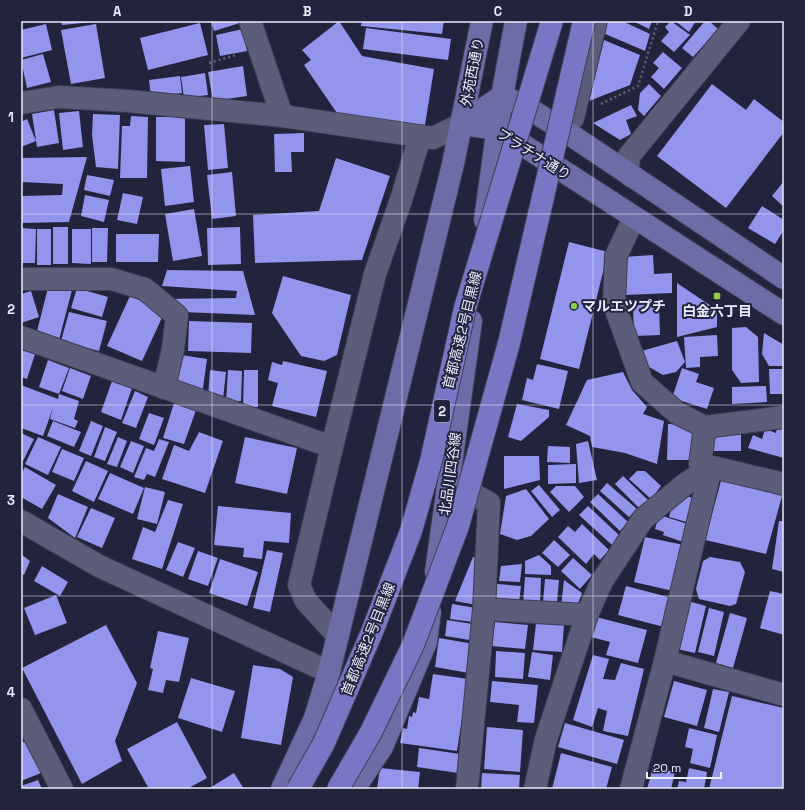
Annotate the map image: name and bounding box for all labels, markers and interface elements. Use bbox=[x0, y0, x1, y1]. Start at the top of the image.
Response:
text: A bbox=[113, 3, 122, 20]
text: B bbox=[303, 3, 312, 20]
text: C bbox=[494, 3, 502, 20]
text: D bbox=[684, 3, 693, 20]
street label: 外苑西通り bbox=[456, 36, 488, 108]
text: 1 bbox=[8, 109, 14, 126]
street label: プラチナ通り bbox=[494, 124, 574, 184]
street label: 首都高速2号目黒線 bbox=[439, 269, 485, 391]
marker: 白金六丁目 bbox=[712, 291, 722, 301]
place label: マルエツプチ bbox=[582, 297, 666, 315]
text: 2 bbox=[7, 301, 15, 318]
marker: マルエツプチ bbox=[569, 301, 579, 311]
place label: 白金六丁目 bbox=[682, 302, 752, 320]
road number: 2 bbox=[434, 400, 450, 422]
street label: 北品川四谷線 bbox=[435, 431, 465, 517]
text: 3 bbox=[7, 492, 15, 509]
street label: 首都高速2号目黒線 bbox=[337, 580, 399, 698]
text: 4 bbox=[7, 684, 15, 701]
scale bar bbox=[647, 754, 721, 780]
text: 20 m bbox=[653, 760, 681, 776]

